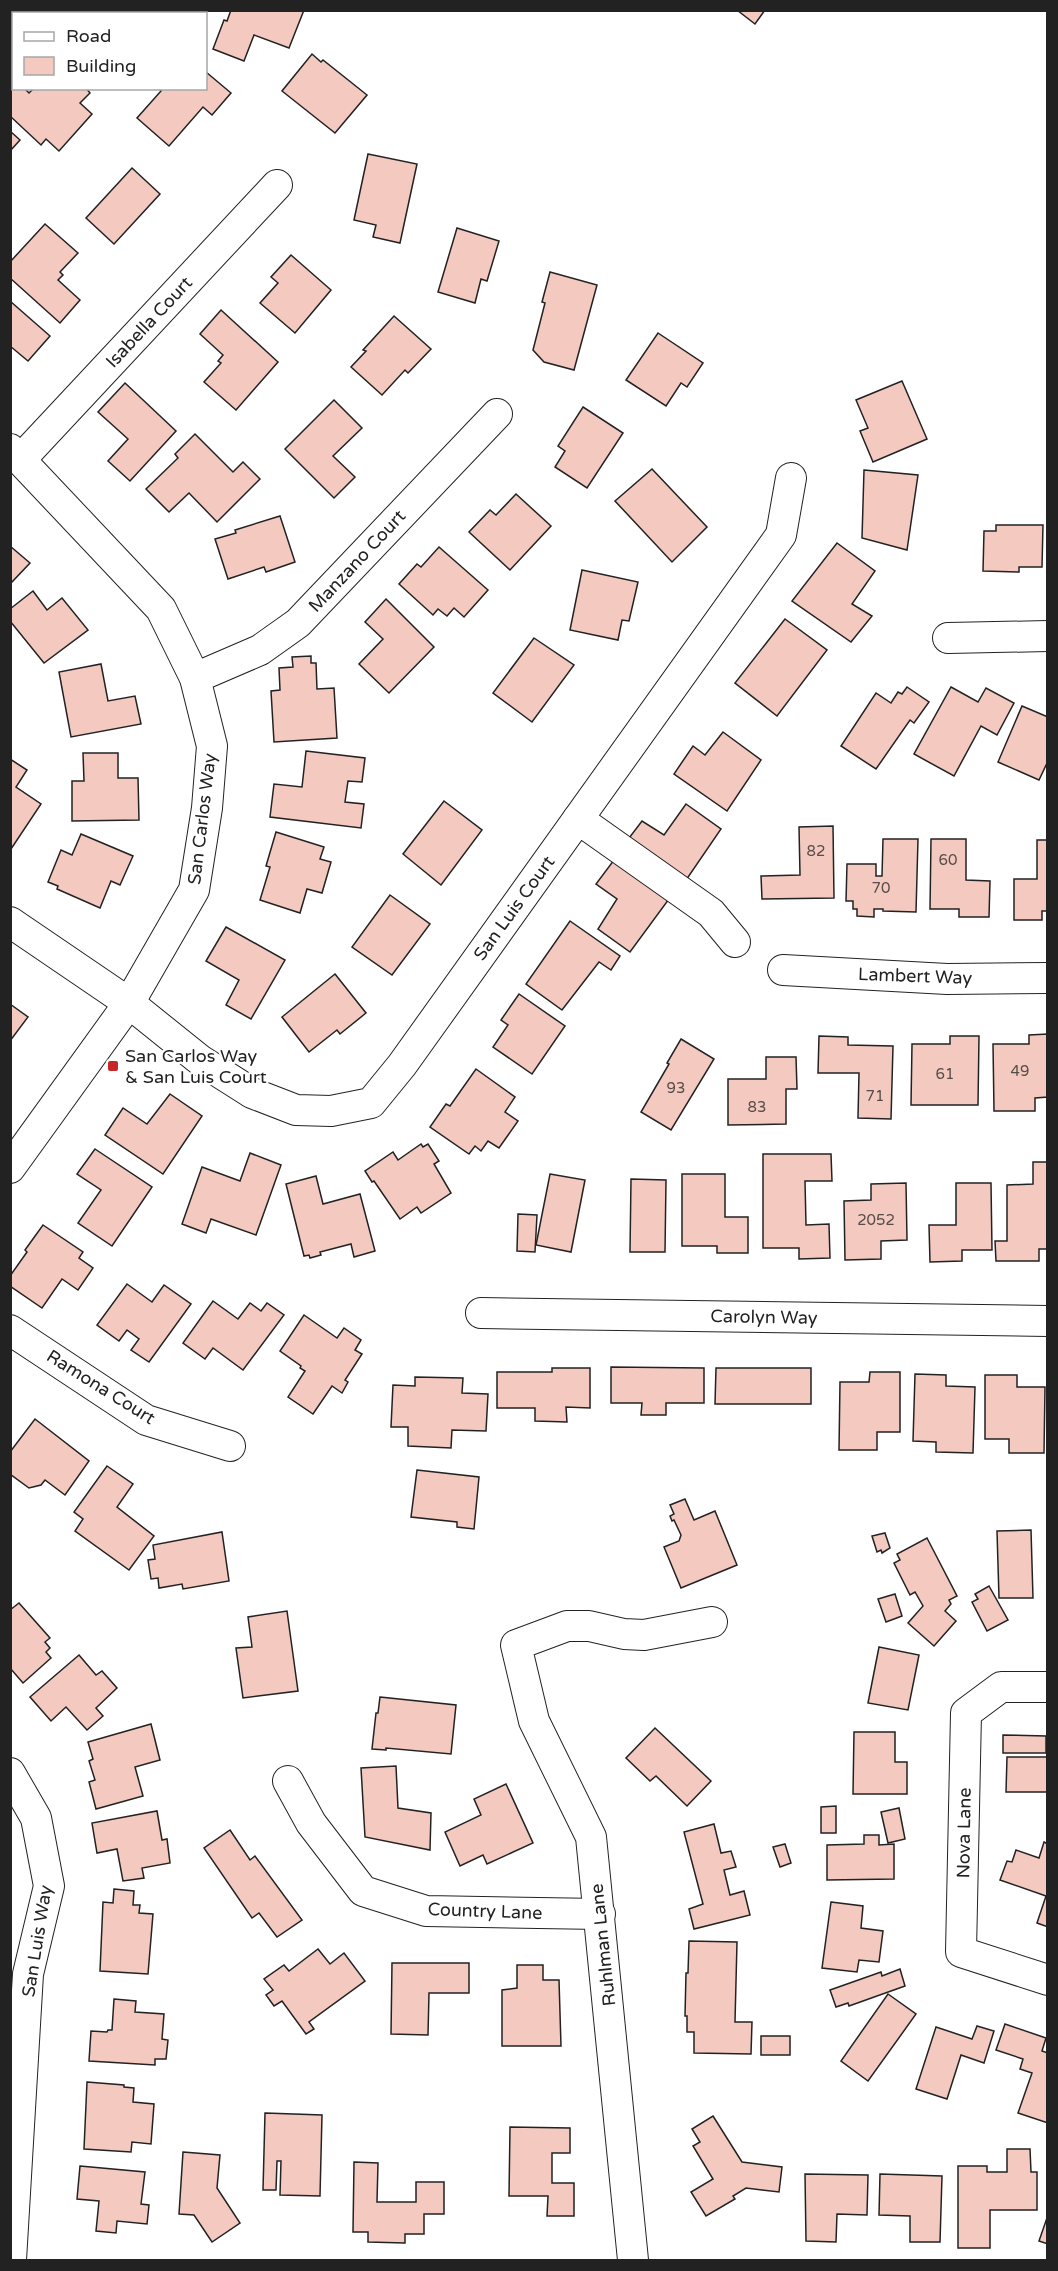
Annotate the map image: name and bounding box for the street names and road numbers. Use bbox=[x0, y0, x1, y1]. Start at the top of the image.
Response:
street label: Isabella Court bbox=[101, 272, 197, 372]
street label: Manzano Court bbox=[304, 505, 410, 617]
street label: San Carlos Way bbox=[183, 752, 221, 886]
street label: San Luis Court bbox=[469, 851, 559, 965]
street label: Lambert Way bbox=[858, 963, 973, 989]
street label: Carolyn Way bbox=[710, 1305, 818, 1329]
street label: Ramona Court bbox=[43, 1345, 160, 1429]
street label: Nova Lane bbox=[952, 1787, 976, 1879]
street label: San Luis Way bbox=[17, 1883, 57, 1999]
street label: Ruhlman Lane bbox=[586, 1883, 620, 2007]
street label: Country Lane bbox=[427, 1898, 543, 1924]

